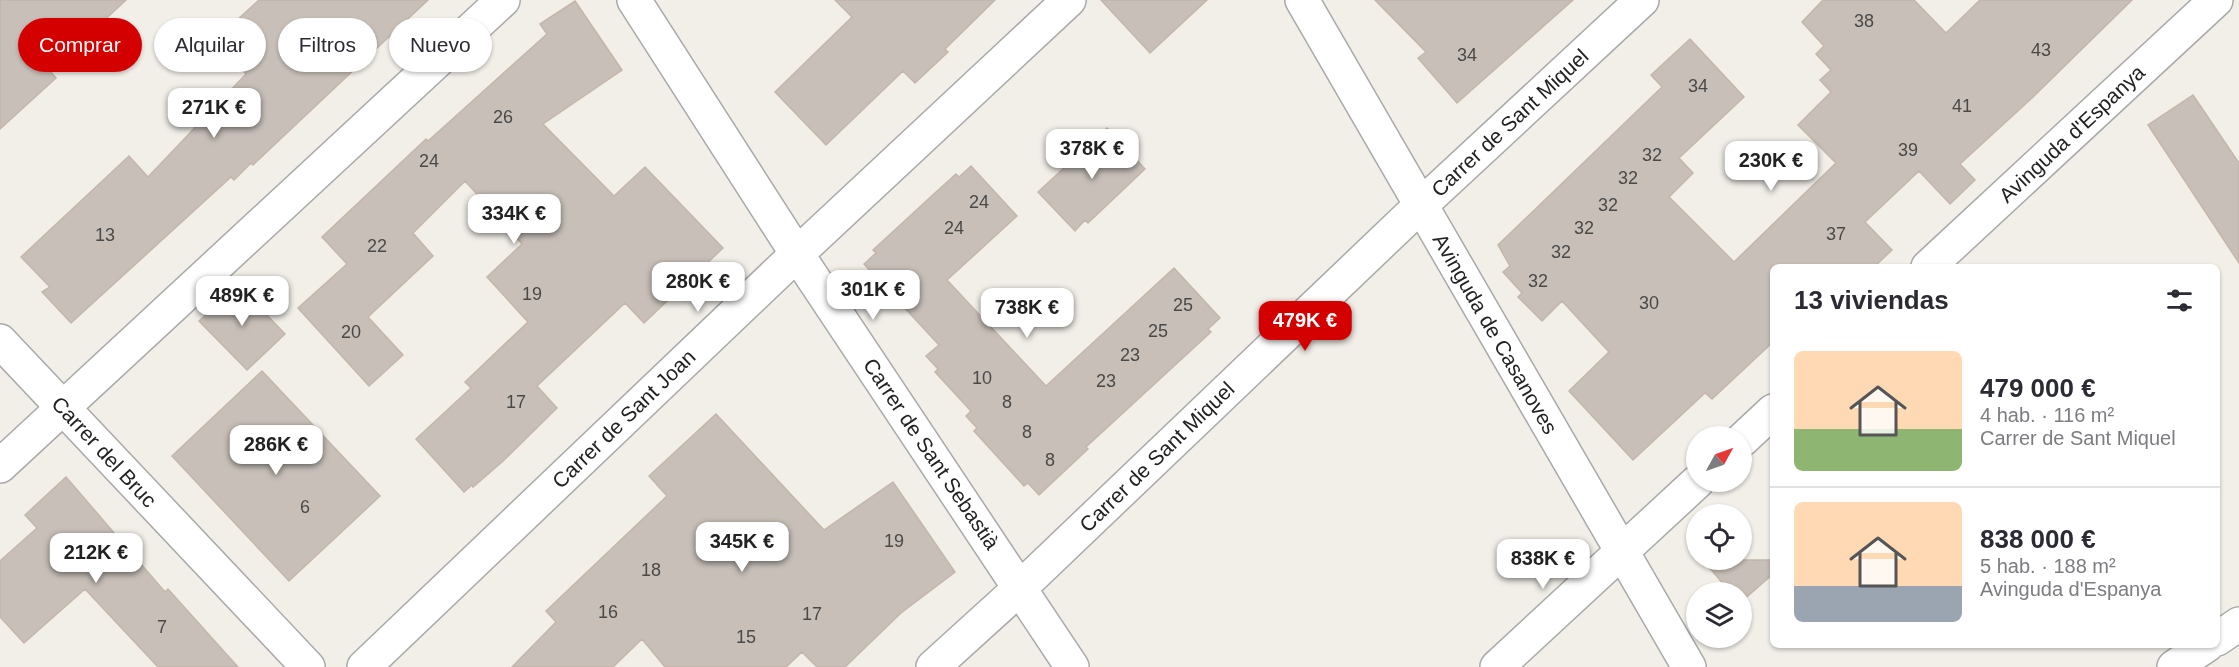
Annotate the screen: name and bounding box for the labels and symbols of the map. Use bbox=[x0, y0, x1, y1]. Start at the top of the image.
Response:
house number: 38 bbox=[1854, 11, 1874, 31]
house number: 43 bbox=[2031, 40, 2051, 60]
street label: Carrer de Sant Miquel bbox=[1427, 44, 1593, 201]
house number: 34 bbox=[1457, 45, 1477, 65]
street label: Avinguda d'Espanya bbox=[1994, 60, 2149, 207]
house number: 34 bbox=[1688, 76, 1708, 96]
pin: 271K € bbox=[165, 88, 263, 139]
house number: 41 bbox=[1952, 96, 1972, 116]
house number: 26 bbox=[493, 107, 513, 127]
pin: 378K € bbox=[1043, 129, 1141, 180]
house number: 39 bbox=[1898, 140, 1918, 160]
pin: 230K € bbox=[1722, 141, 1820, 192]
house number: 32 bbox=[1642, 145, 1662, 165]
house number: 24 bbox=[419, 151, 439, 171]
house number: 32 bbox=[1618, 168, 1638, 188]
house number: 24 bbox=[969, 192, 989, 212]
pin: 334K € bbox=[465, 194, 563, 245]
house number: 32 bbox=[1598, 195, 1618, 215]
house number: 24 bbox=[944, 218, 964, 238]
house number: 32 bbox=[1574, 218, 1594, 238]
house number: 37 bbox=[1826, 224, 1846, 244]
house number: 13 bbox=[95, 225, 115, 245]
street label: Avinguda de Casanoves bbox=[1429, 230, 1562, 438]
house number: 22 bbox=[367, 236, 387, 256]
house number: 32 bbox=[1551, 242, 1571, 262]
pin: 280K € bbox=[649, 262, 747, 313]
pin: 301K € bbox=[824, 270, 922, 321]
house number: 32 bbox=[1528, 271, 1548, 291]
pin: 489K € bbox=[193, 276, 291, 327]
house number: 19 bbox=[522, 284, 542, 304]
pin: 738K € bbox=[978, 288, 1076, 339]
house number: 30 bbox=[1639, 293, 1659, 313]
house number: 25 bbox=[1173, 295, 1193, 315]
pin: 479K € bbox=[1256, 301, 1354, 352]
house number: 25 bbox=[1148, 321, 1168, 341]
house number: 20 bbox=[341, 322, 361, 342]
street label: Carrer de Sant Joan bbox=[548, 345, 700, 493]
house number: 23 bbox=[1120, 345, 1140, 365]
street label: Carrer de Sant Sebastià bbox=[859, 354, 1004, 554]
house number: 10 bbox=[972, 368, 992, 388]
house number: 23 bbox=[1096, 371, 1116, 391]
street label: Carrer de Sant Miquel bbox=[1075, 377, 1239, 536]
street label: Carrer del Bruc bbox=[47, 392, 161, 512]
house number: 17 bbox=[506, 392, 526, 412]
house number: 8 bbox=[1002, 392, 1012, 412]
house number: 8 bbox=[1022, 422, 1032, 442]
pin: 286K € bbox=[227, 425, 325, 476]
north arrow bbox=[1686, 426, 1752, 492]
house number: 8 bbox=[1045, 450, 1055, 470]
house number: 6 bbox=[300, 497, 310, 517]
pin: 345K € bbox=[693, 522, 791, 573]
house number: 19 bbox=[884, 531, 904, 551]
pin: 212K € bbox=[47, 533, 145, 584]
pin: 838K € bbox=[1494, 539, 1592, 590]
house number: 18 bbox=[641, 560, 661, 580]
house number: 16 bbox=[598, 602, 618, 622]
house number: 17 bbox=[802, 604, 822, 624]
house number: 7 bbox=[157, 617, 167, 637]
house number: 15 bbox=[736, 627, 756, 647]

